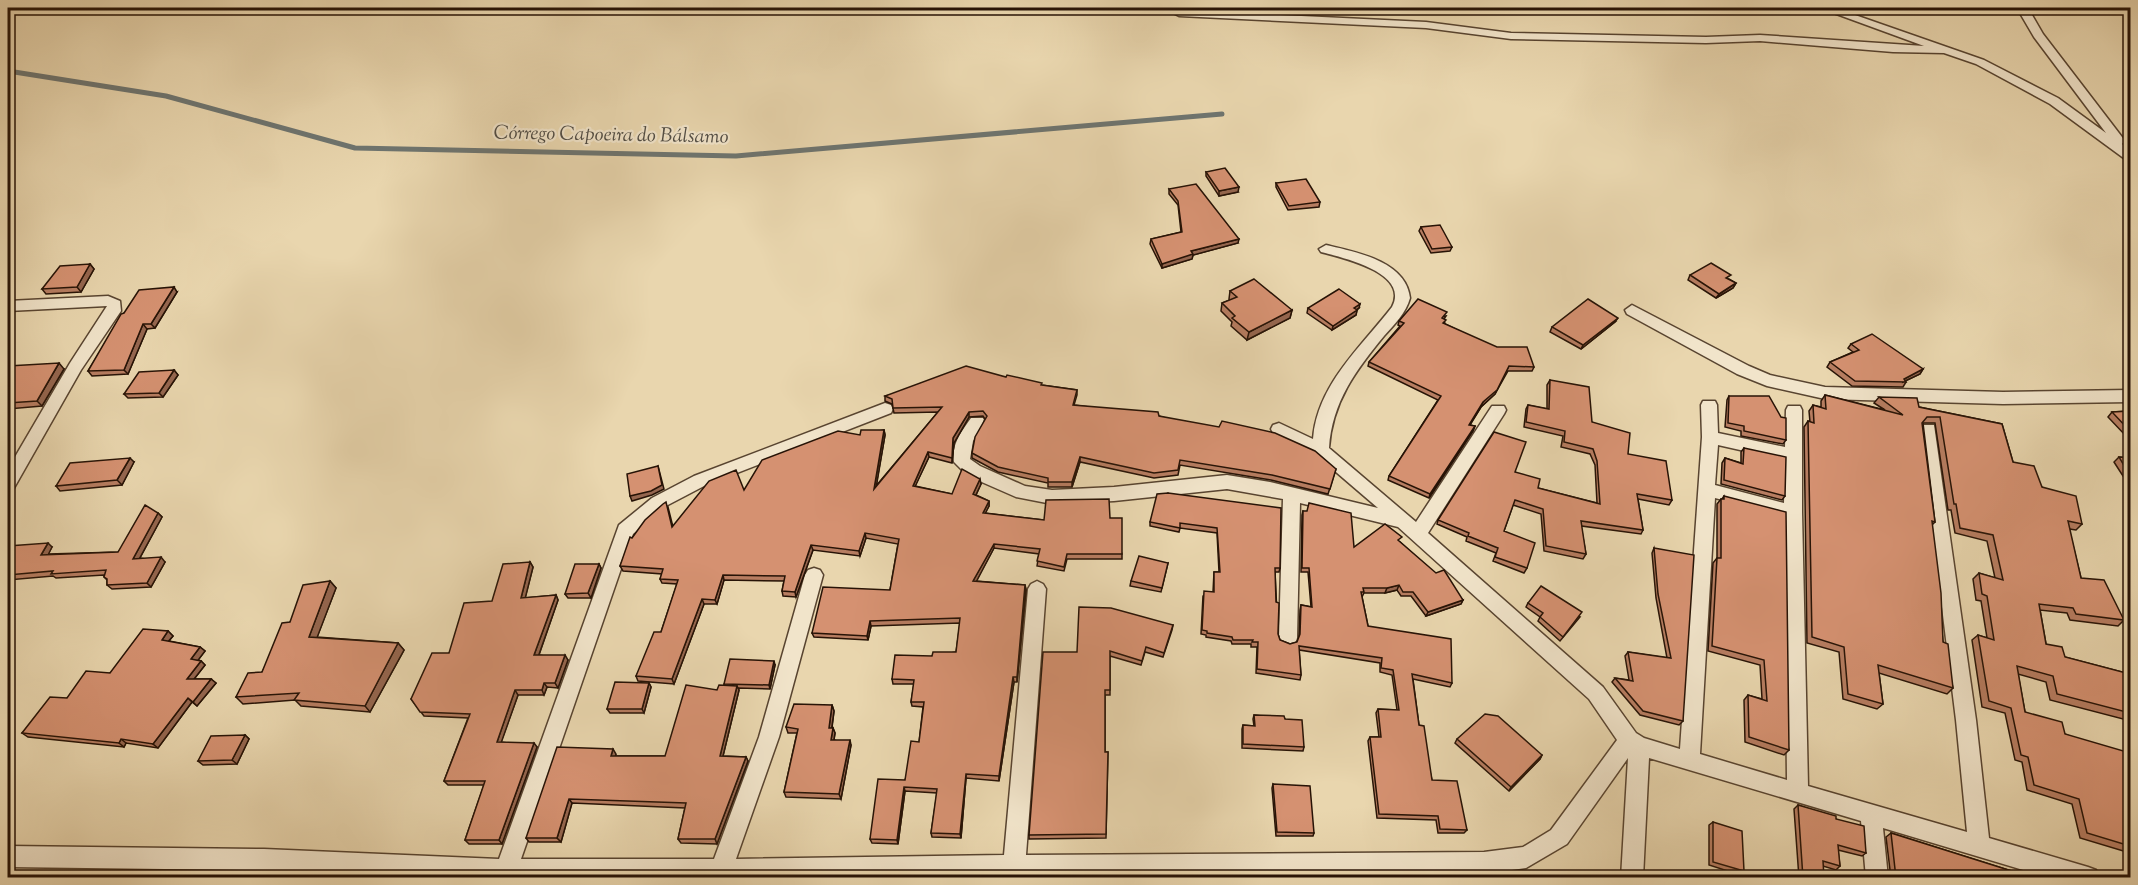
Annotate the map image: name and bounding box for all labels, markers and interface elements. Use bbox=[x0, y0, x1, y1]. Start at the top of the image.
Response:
water label: Córrego Capoeira do Bálsamo bbox=[493, 119, 729, 153]

